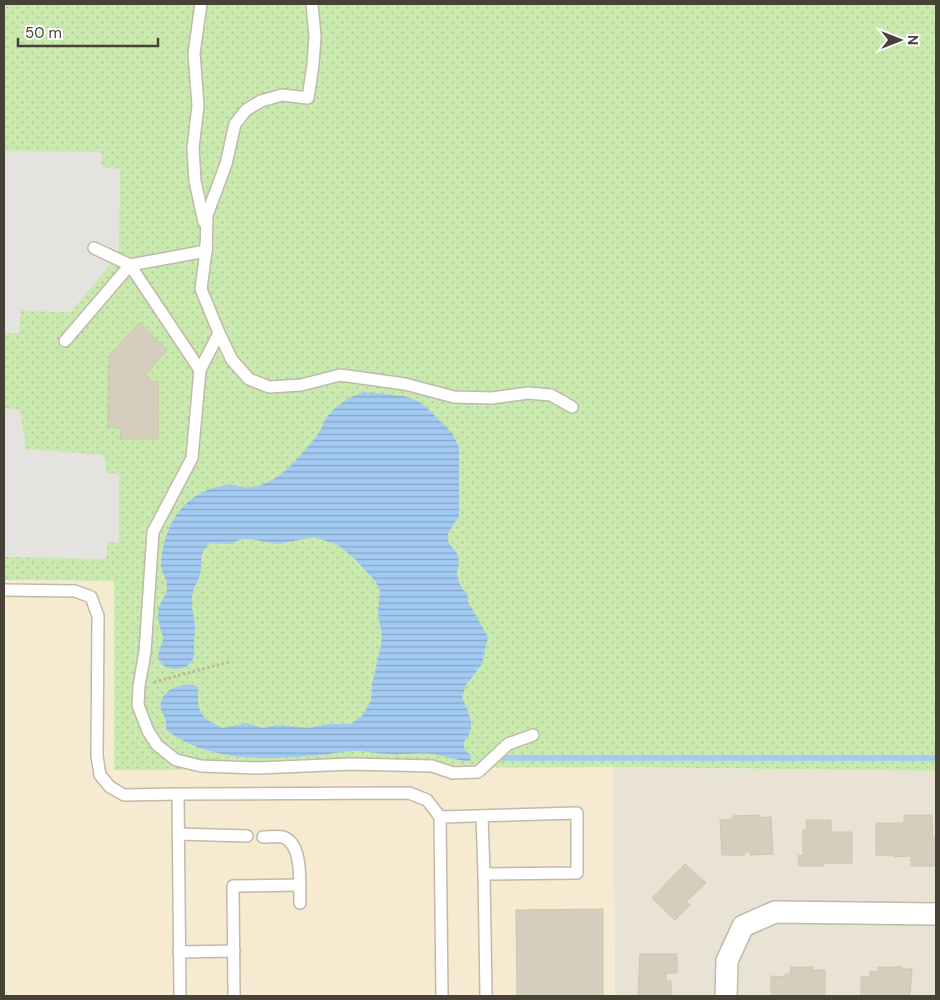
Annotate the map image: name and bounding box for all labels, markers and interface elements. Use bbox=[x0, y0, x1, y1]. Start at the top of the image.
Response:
scale bar bbox=[18, 15, 158, 47]
north arrow bbox=[875, 15, 925, 65]
text: 50 m bbox=[25, 23, 62, 43]
text: N bbox=[904, 35, 922, 45]

